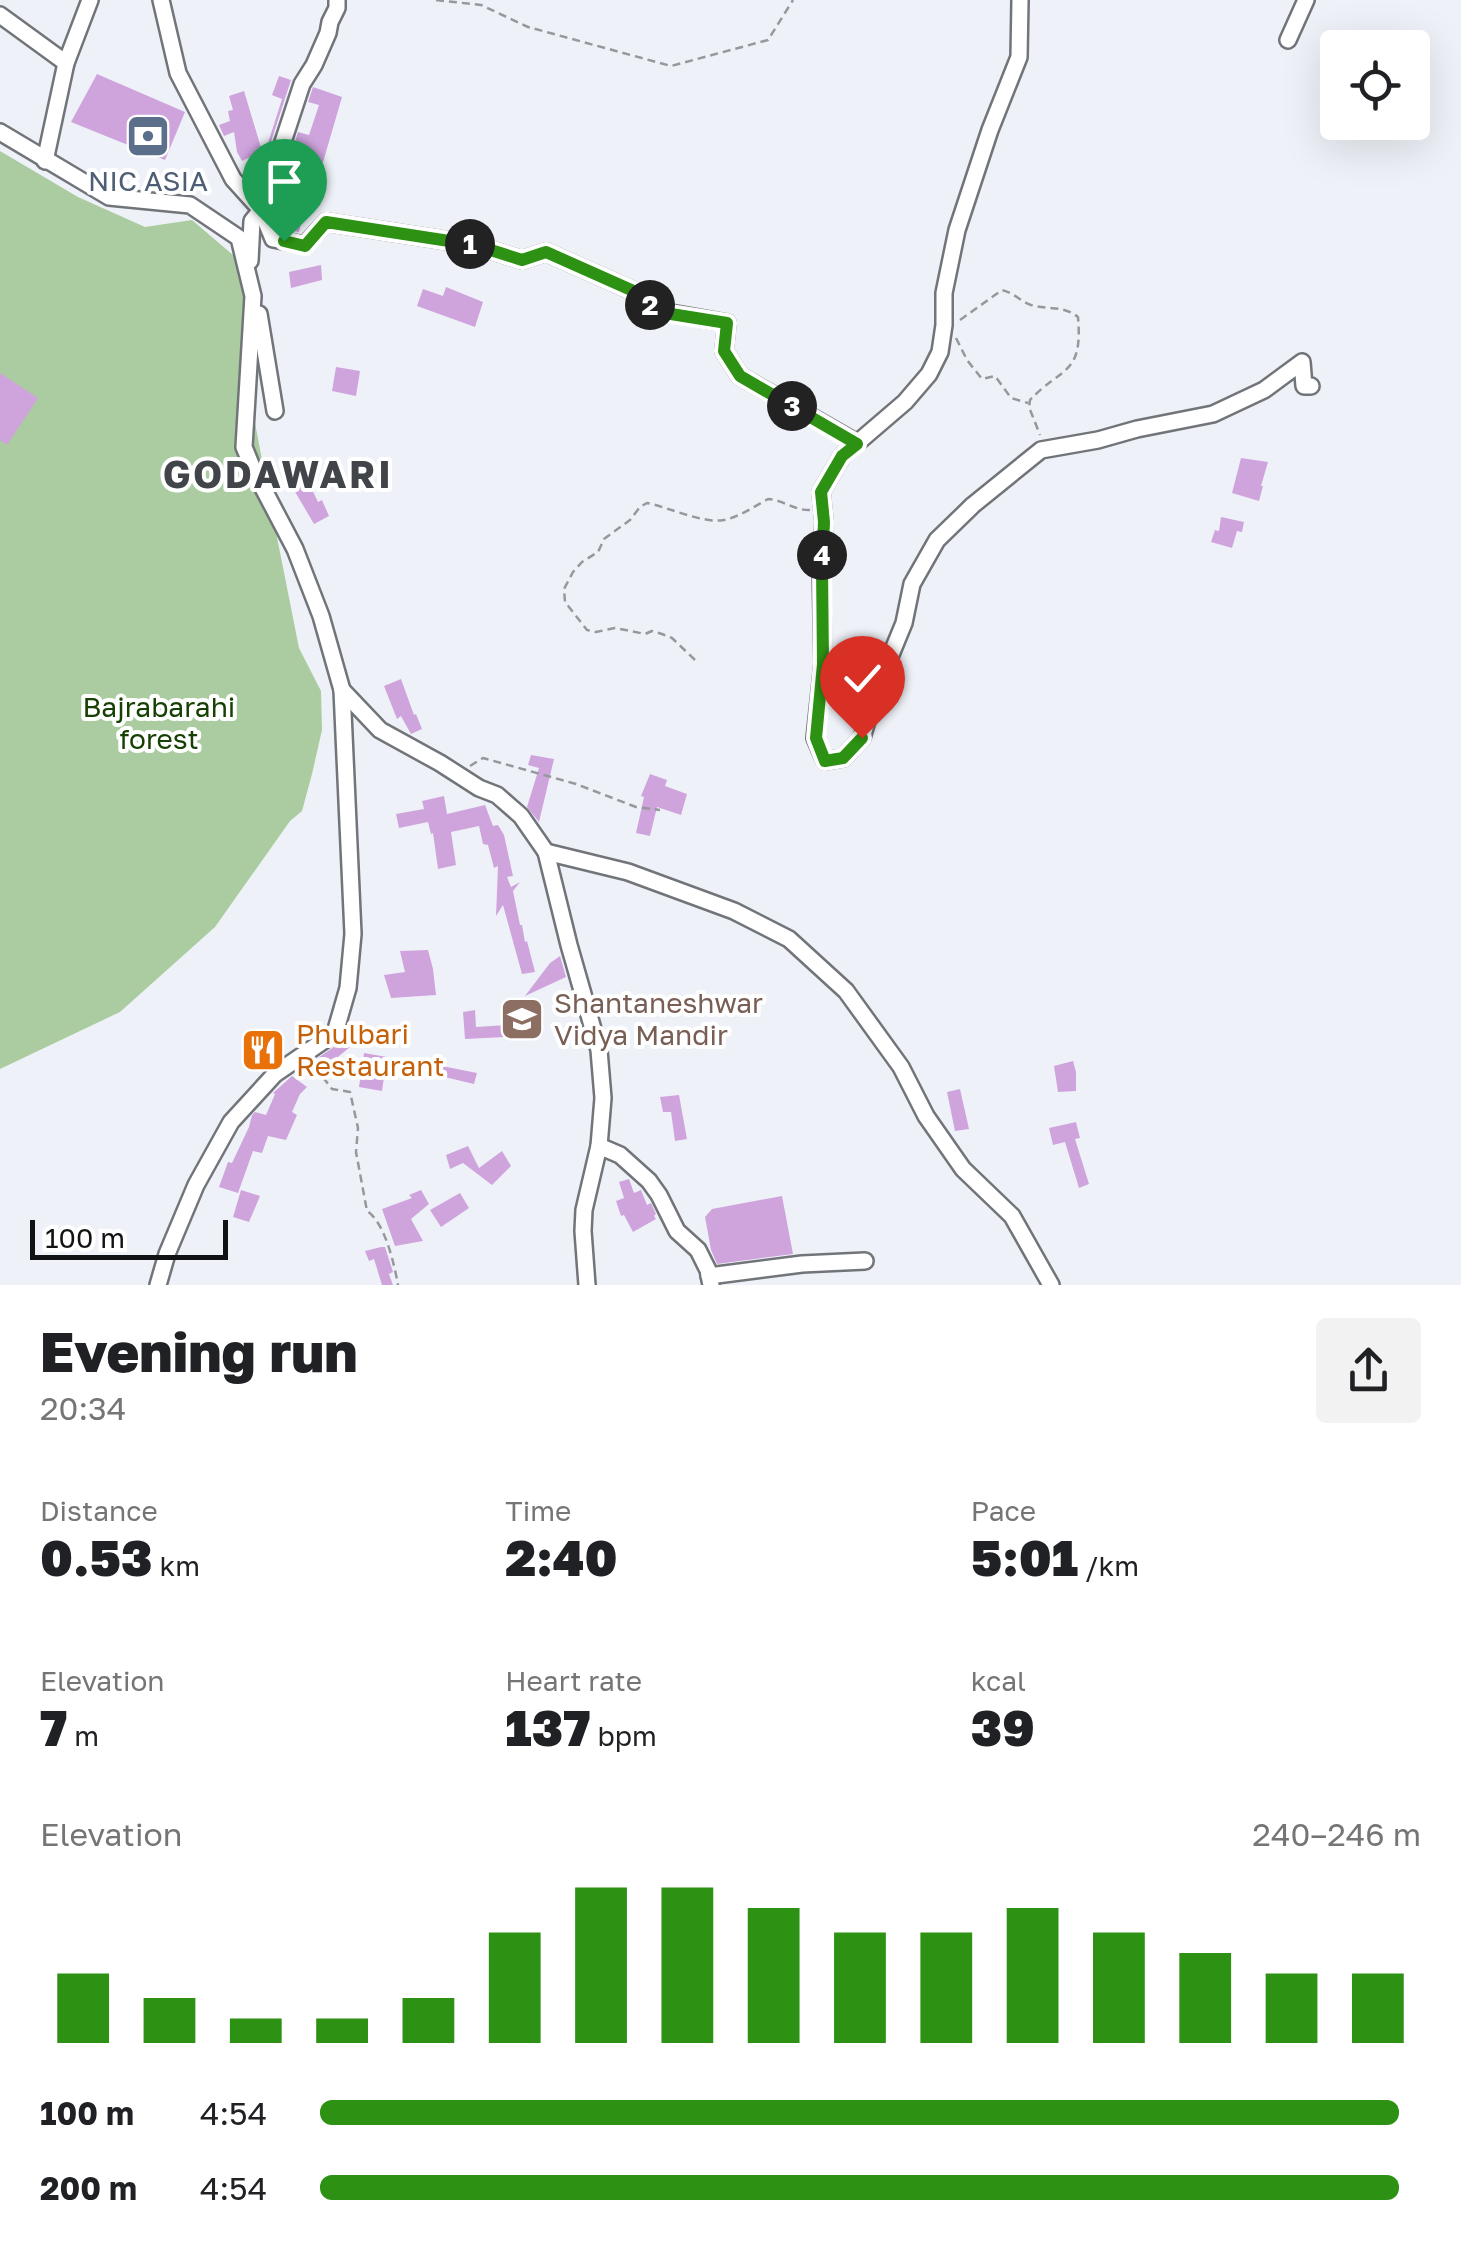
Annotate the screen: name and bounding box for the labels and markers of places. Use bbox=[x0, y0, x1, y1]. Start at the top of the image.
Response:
bank icon: NIC ASIA bbox=[125, 113, 171, 159]
pin bbox=[242, 139, 327, 242]
place label: NIC ASIA bbox=[88, 164, 208, 197]
pin: 1 bbox=[445, 219, 495, 269]
pin: 2 bbox=[625, 280, 675, 330]
pin: 3 bbox=[767, 381, 817, 431]
pin: 4 bbox=[797, 530, 847, 580]
pin bbox=[820, 636, 905, 739]
place label: Shantaneshwar Vidya Mandir bbox=[554, 986, 763, 1051]
school or university icon: Shantaneshwar Vidya Mandir bbox=[499, 996, 545, 1042]
place label: Phulbari Restaurant bbox=[296, 1017, 444, 1082]
restaurant icon: Phulbari Restaurant bbox=[240, 1027, 286, 1073]

